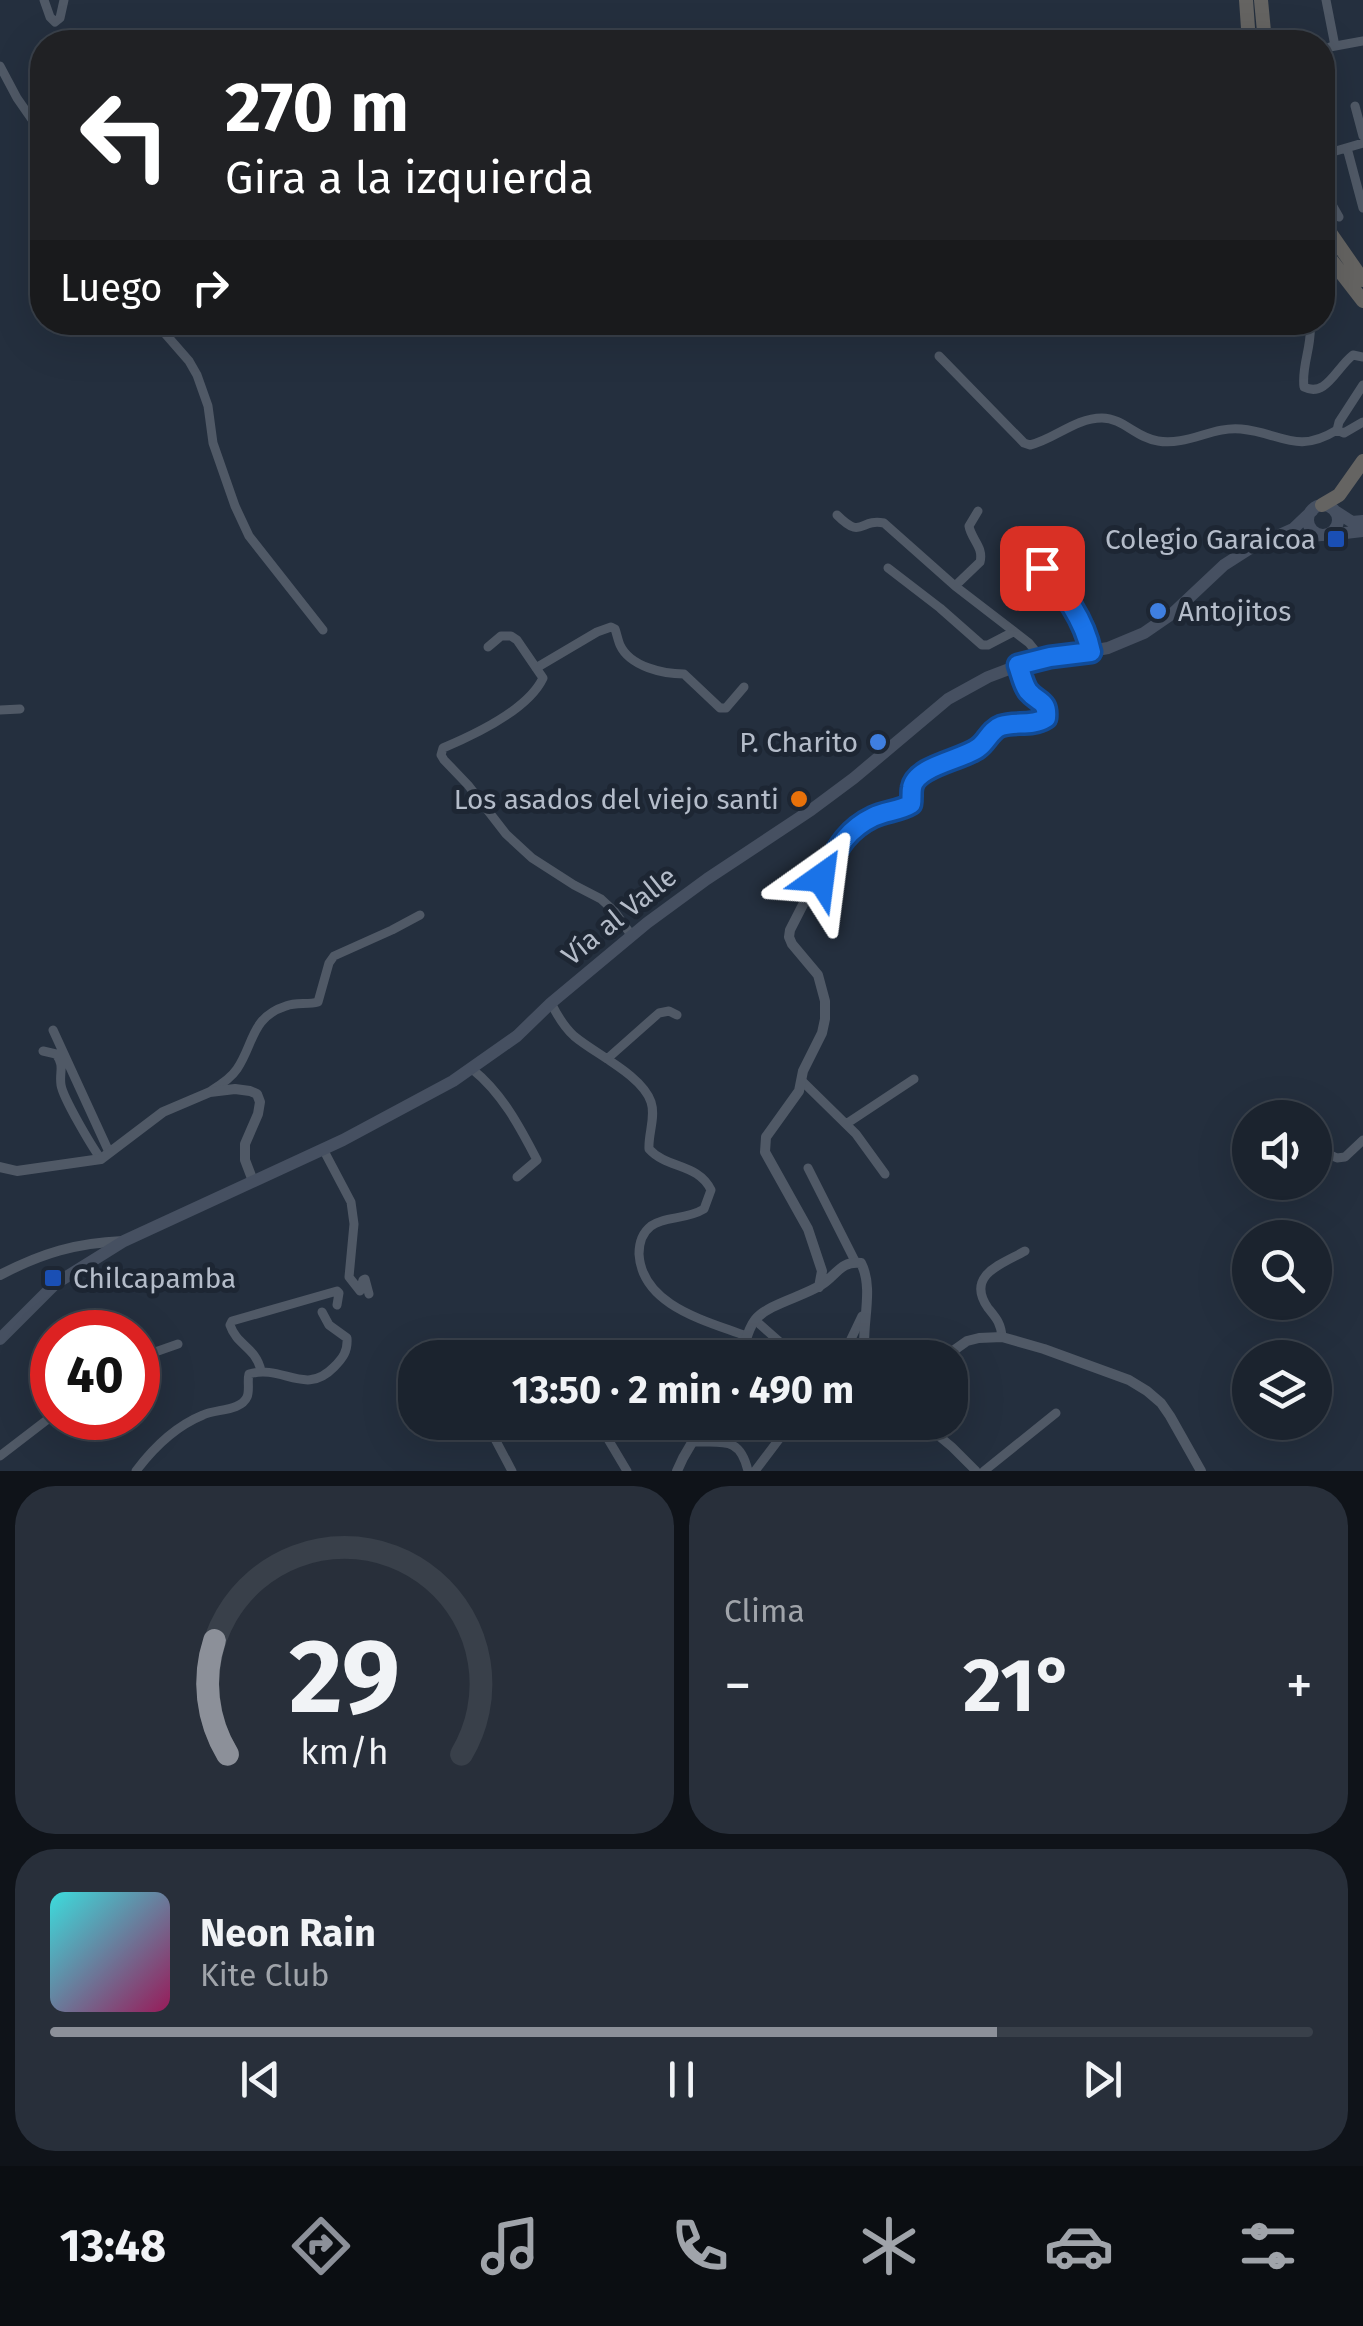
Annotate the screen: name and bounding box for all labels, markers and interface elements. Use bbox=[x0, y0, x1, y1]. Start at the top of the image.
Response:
text: 270 m bbox=[225, 66, 409, 150]
icon: left bbox=[60, 70, 190, 200]
text: Gira a la izquierda bbox=[225, 151, 594, 205]
icon: right bbox=[183, 260, 238, 315]
text: Luego bbox=[60, 265, 163, 311]
place label: Colegio Garaicoa bbox=[1105, 523, 1316, 556]
pin bbox=[1000, 526, 1085, 611]
marker: Colegio Garaicoa bbox=[1325, 528, 1347, 550]
icon: arrive bbox=[1015, 541, 1070, 596]
place label: Antojitos bbox=[1178, 595, 1291, 628]
marker: Antojitos bbox=[1147, 600, 1169, 622]
place label: P. Charito bbox=[739, 726, 858, 759]
marker: P. Charito bbox=[867, 731, 889, 753]
place label: Los asados del viejo santi bbox=[454, 783, 779, 816]
marker: Los asados del viejo santi bbox=[788, 788, 810, 810]
position arrow bbox=[769, 826, 873, 930]
street label: Vía al Valle bbox=[555, 860, 683, 972]
map controls bbox=[1232, 1100, 1332, 1440]
button: sound bbox=[1232, 1100, 1332, 1200]
button: search bbox=[1232, 1220, 1332, 1320]
place label: Chilcapamba bbox=[73, 1262, 236, 1295]
marker: Chilcapamba bbox=[42, 1267, 64, 1289]
speed limit sign: 40 bbox=[30, 1310, 160, 1440]
button: layers bbox=[1232, 1340, 1332, 1440]
text: 13:50 · 2 min · 490 m bbox=[512, 1367, 854, 1413]
text: Clima bbox=[724, 1592, 805, 1630]
text: 29 bbox=[289, 1615, 400, 1740]
text: 21° bbox=[963, 1641, 1074, 1731]
text: − bbox=[724, 1653, 752, 1719]
text: + bbox=[1286, 1653, 1313, 1719]
text: km/h bbox=[300, 1731, 389, 1773]
text: Neon Rain bbox=[200, 1910, 376, 1956]
text: Kite Club bbox=[200, 1956, 329, 1994]
icon: previous bbox=[233, 2052, 288, 2107]
icon: pause bbox=[654, 2052, 709, 2107]
icon: next bbox=[1075, 2052, 1130, 2107]
icon: directions bbox=[286, 2211, 356, 2281]
icon: music bbox=[475, 2211, 545, 2281]
icon: phone bbox=[665, 2211, 735, 2281]
icon: climate bbox=[854, 2211, 924, 2281]
icon: car bbox=[1044, 2211, 1114, 2281]
icon: filters bbox=[1233, 2211, 1303, 2281]
text: 13:48 bbox=[60, 2219, 166, 2273]

